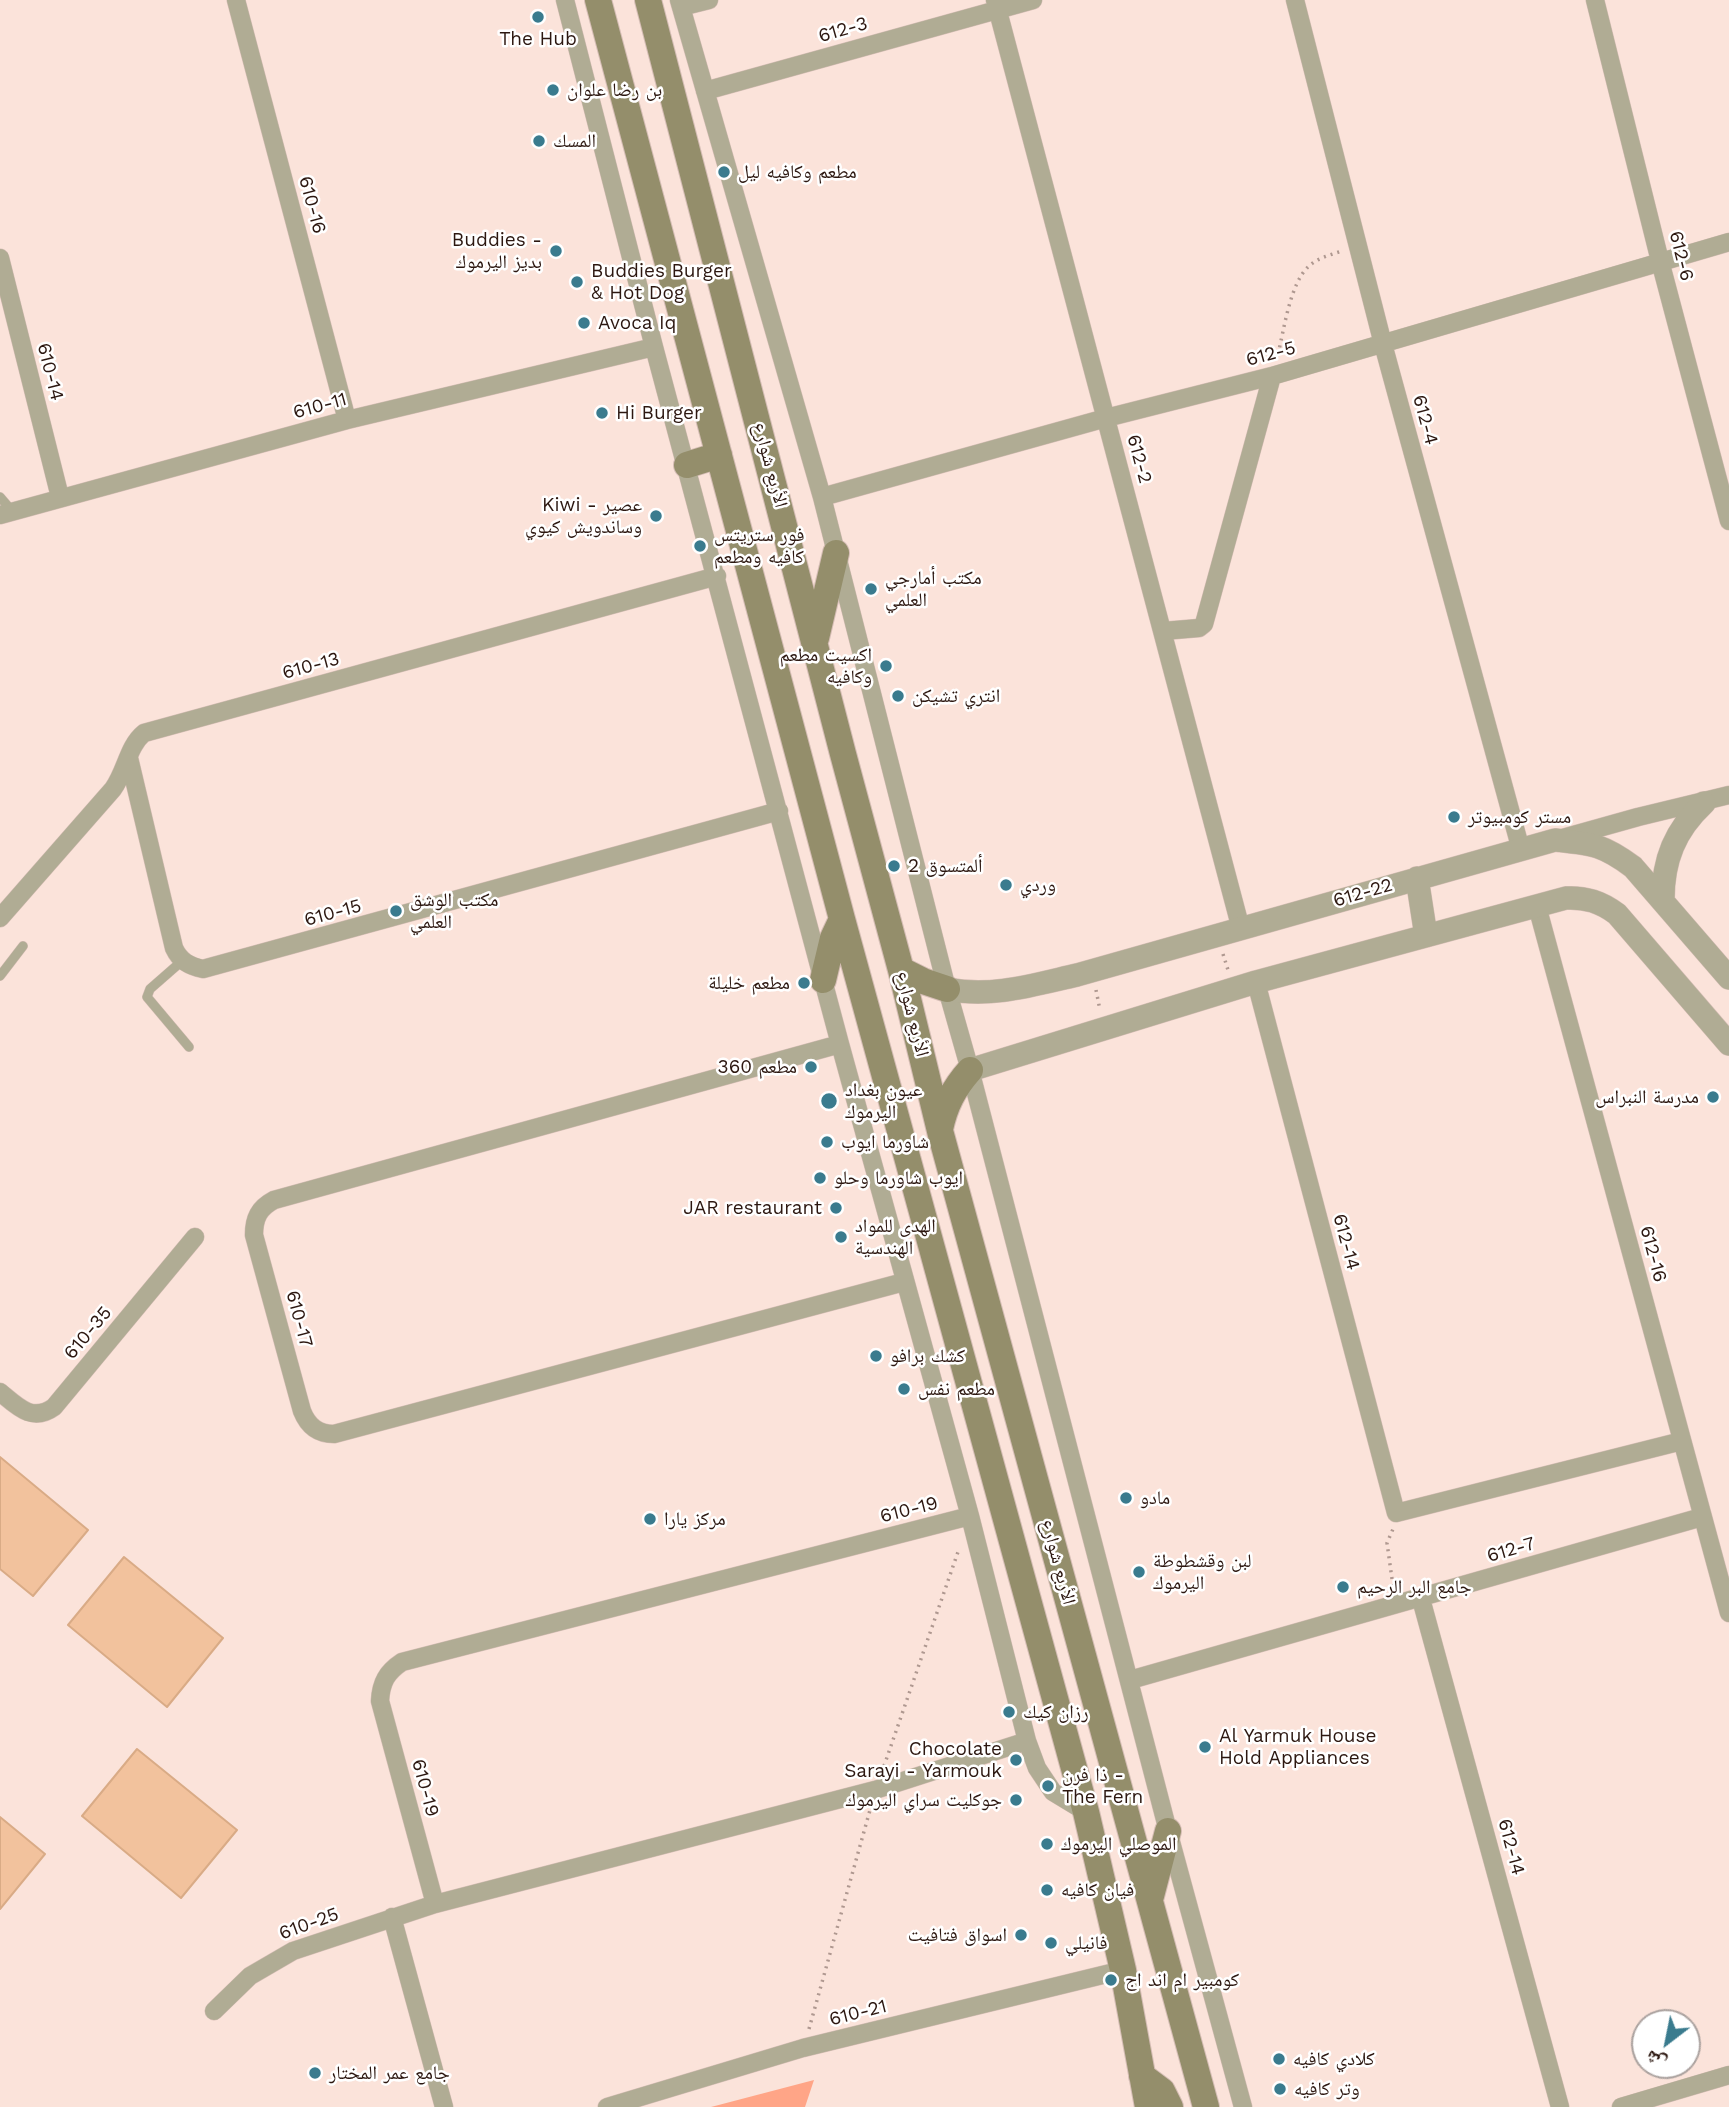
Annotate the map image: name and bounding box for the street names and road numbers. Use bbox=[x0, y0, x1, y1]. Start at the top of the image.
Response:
street label: 612-3 bbox=[816, 12, 870, 48]
street label: 610-16 bbox=[293, 174, 331, 236]
street label: 612-6 bbox=[1664, 229, 1698, 283]
street label: 612-5 bbox=[1244, 336, 1298, 372]
street label: 610-14 bbox=[32, 341, 68, 403]
street label: 610-11 bbox=[291, 388, 349, 424]
street label: 612-4 bbox=[1407, 392, 1443, 448]
street label: الأربع شوارع bbox=[748, 420, 792, 510]
street label: 612-2 bbox=[1122, 432, 1156, 486]
street label: 610-13 bbox=[280, 647, 342, 685]
street label: 612-22 bbox=[1331, 874, 1395, 912]
street label: 610-15 bbox=[302, 894, 364, 932]
street label: الأربع شوارع bbox=[890, 969, 934, 1059]
street label: 612-14 bbox=[1328, 1211, 1364, 1273]
street label: 612-16 bbox=[1635, 1223, 1671, 1285]
street label: 610-17 bbox=[281, 1288, 317, 1350]
street label: 610-35 bbox=[59, 1302, 117, 1364]
street label: 610-19 bbox=[878, 1492, 940, 1528]
street label: الأربع شوارع bbox=[1036, 1517, 1080, 1607]
street label: 612-7 bbox=[1484, 1532, 1538, 1568]
street label: 610-19 bbox=[406, 1757, 444, 1819]
street label: 612-14 bbox=[1493, 1816, 1529, 1878]
street label: 610-25 bbox=[276, 1903, 342, 1945]
street label: 610-21 bbox=[827, 1995, 889, 2031]

